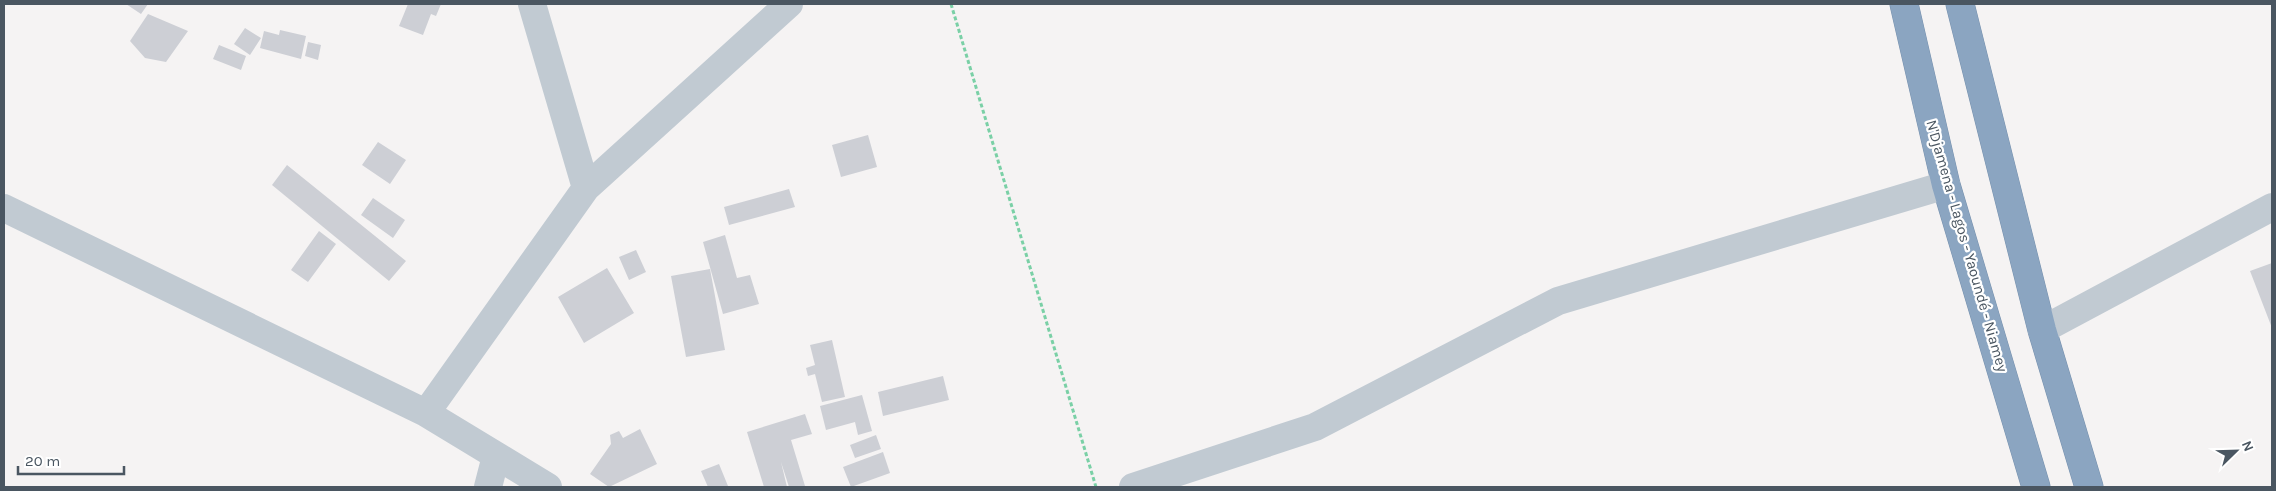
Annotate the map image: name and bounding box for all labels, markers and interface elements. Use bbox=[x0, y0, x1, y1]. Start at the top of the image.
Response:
street label: N'Djamena - Lagos - Yaoundé - Niamey bbox=[1922, 118, 2012, 374]
north arrow bbox=[2211, 426, 2261, 476]
text: N bbox=[2238, 438, 2257, 454]
scale bar bbox=[18, 444, 124, 476]
text: 20 m bbox=[25, 452, 60, 470]

